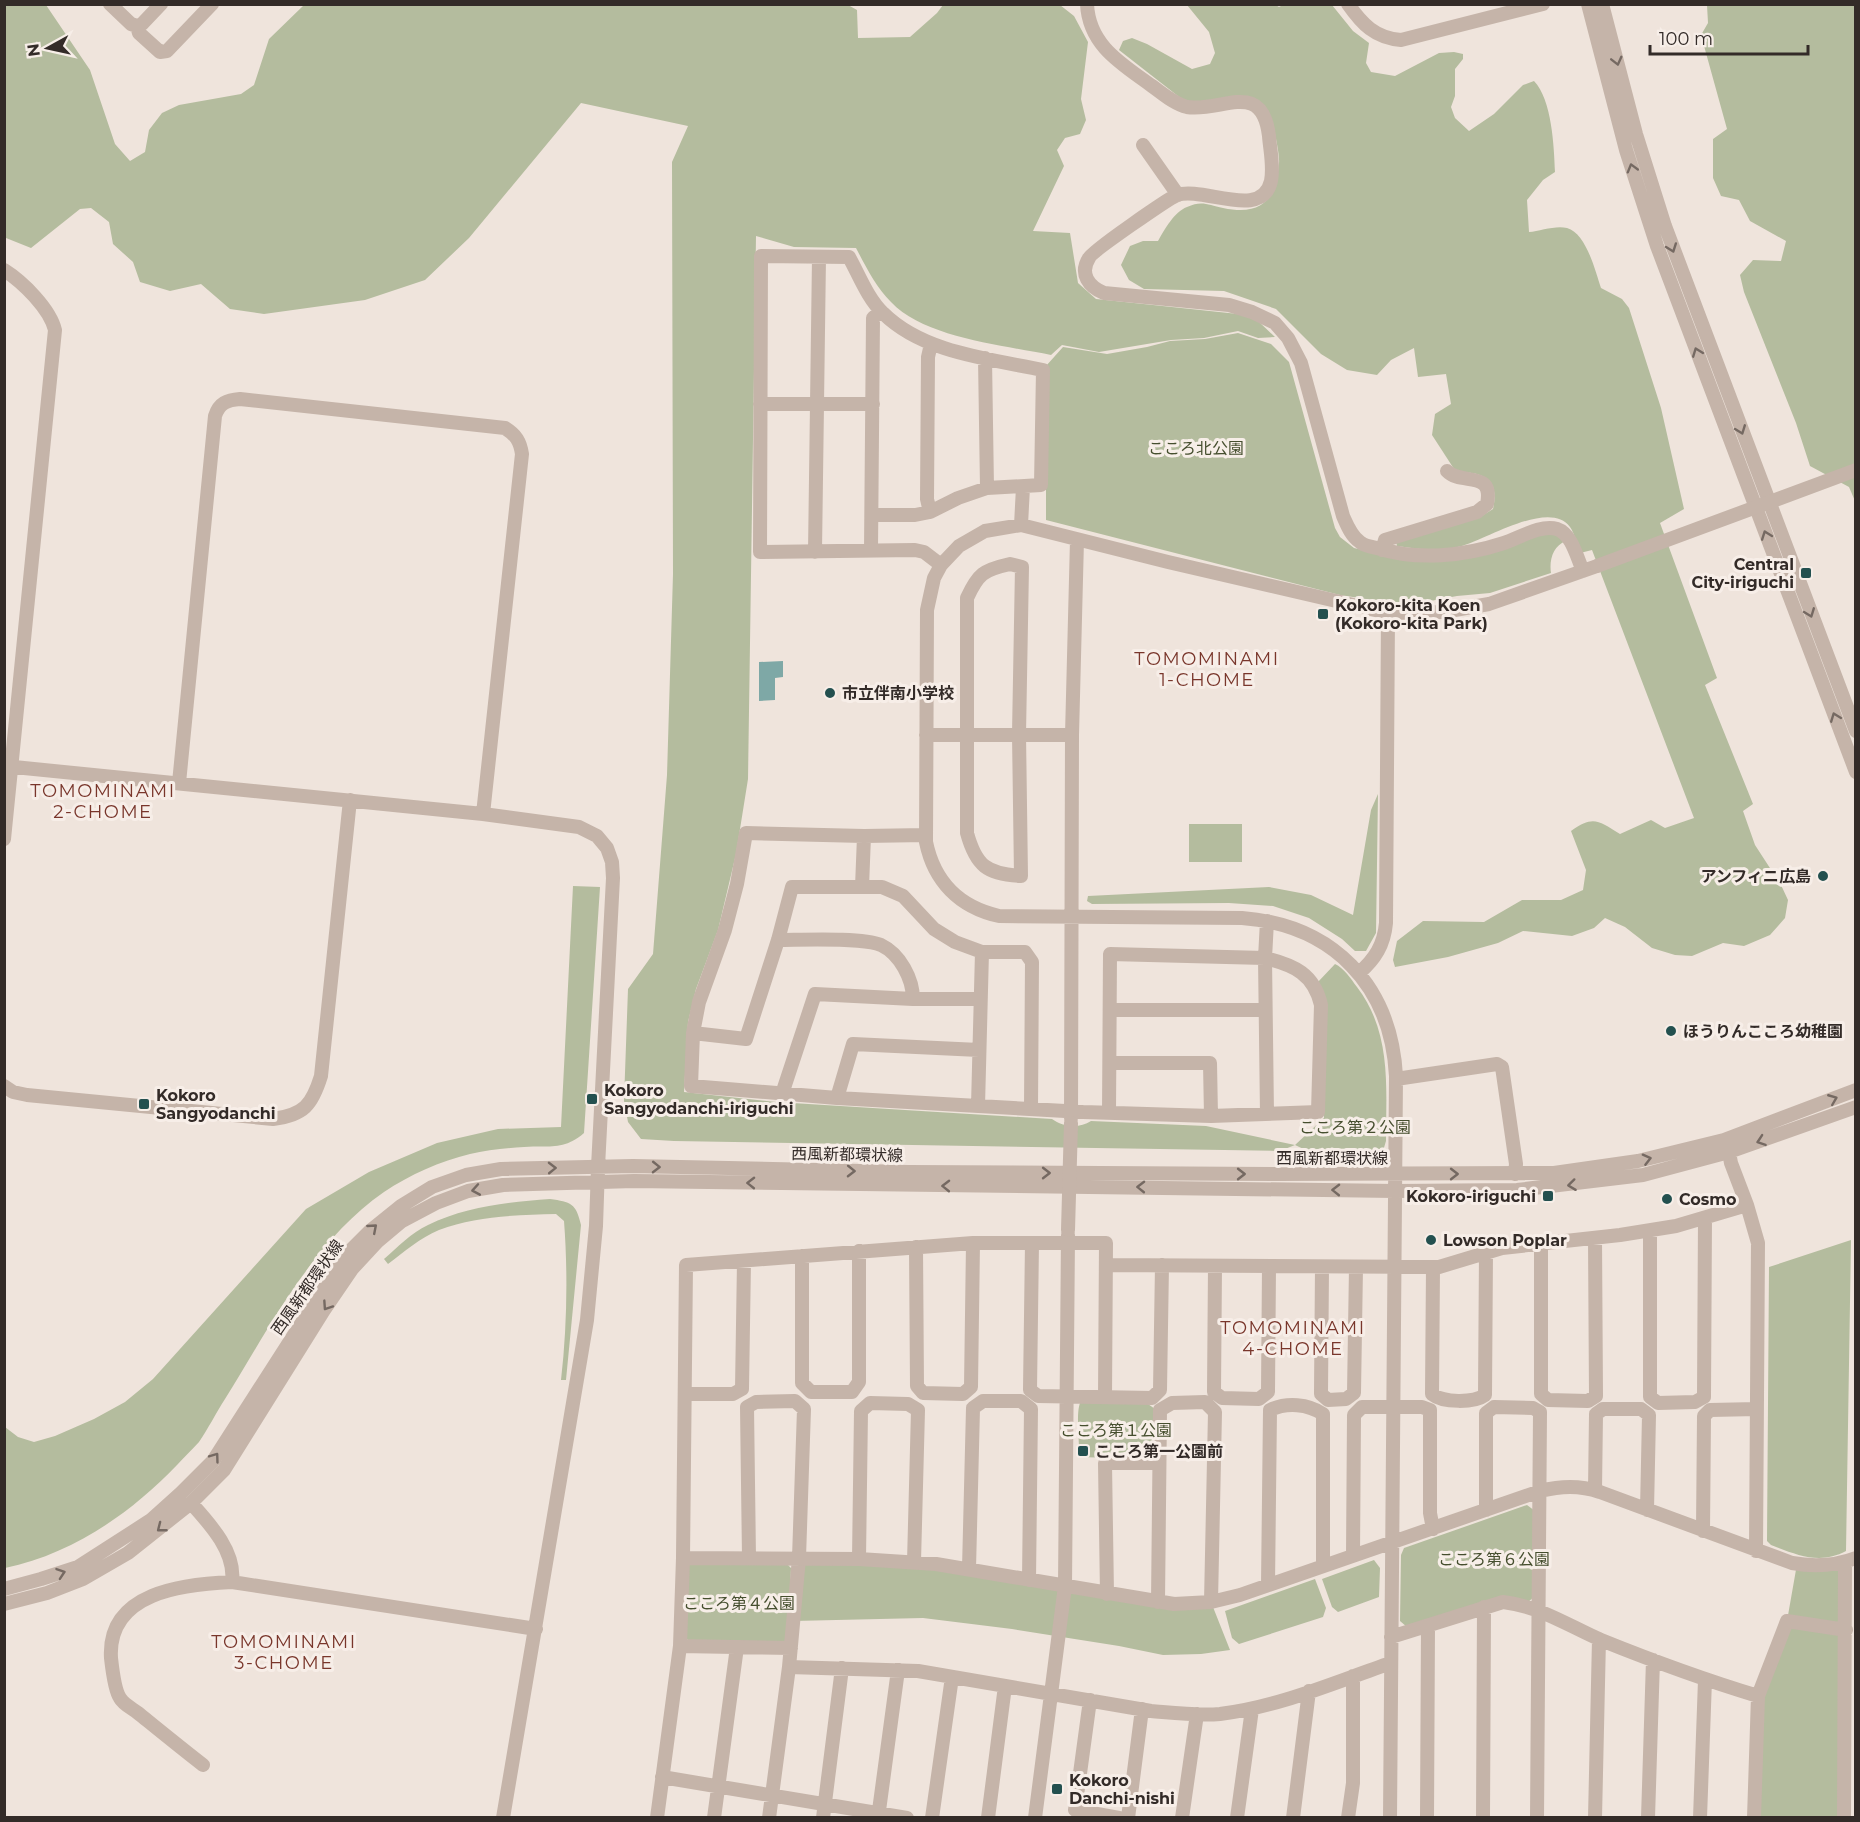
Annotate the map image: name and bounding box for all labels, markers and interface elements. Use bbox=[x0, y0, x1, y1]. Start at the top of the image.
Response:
north arrow bbox=[18, 18, 78, 78]
scale bar bbox=[1650, 18, 1808, 56]
text: 100 m bbox=[1659, 28, 1713, 50]
text: N bbox=[23, 42, 44, 58]
one-way arrow bbox=[1609, 56, 1622, 66]
one-way arrow bbox=[1627, 163, 1639, 174]
one-way arrow bbox=[1665, 242, 1678, 253]
one-way arrow bbox=[1692, 347, 1704, 358]
one-way arrow bbox=[1734, 424, 1746, 435]
park label: こころ北公園 bbox=[1148, 439, 1244, 458]
one-way arrow bbox=[1760, 530, 1773, 540]
place label: Central City-iriguchi bbox=[1692, 555, 1794, 592]
marker: Central City-iriguchi bbox=[1799, 566, 1813, 580]
place label: Kokoro-kita Koen (Kokoro-kita Park) bbox=[1335, 596, 1488, 633]
marker: Kokoro-kita Koen (Kokoro-kita Park) bbox=[1316, 607, 1330, 621]
one-way arrow bbox=[1803, 607, 1815, 618]
district label: TOMOMINAMI 1-CHOME bbox=[1134, 648, 1280, 691]
place label: 市立伴南小学校 bbox=[842, 684, 954, 703]
marker: 市立伴南小学校 bbox=[823, 686, 837, 700]
one-way arrow bbox=[1829, 712, 1842, 723]
district label: TOMOMINAMI 2-CHOME bbox=[30, 780, 176, 823]
place label: アンフィニ広島 bbox=[1700, 867, 1811, 886]
marker: アンフィニ広島 bbox=[1816, 869, 1830, 883]
place label: ほうりんこころ幼稚園 bbox=[1683, 1022, 1843, 1041]
marker: ほうりんこころ幼稚園 bbox=[1664, 1024, 1678, 1038]
place label: Kokoro Sangyodanchi-iriguchi bbox=[604, 1081, 794, 1118]
place label: Kokoro Sangyodanchi bbox=[156, 1086, 276, 1123]
marker: Kokoro Sangyodanchi-iriguchi bbox=[585, 1092, 599, 1106]
one-way arrow bbox=[1826, 1094, 1837, 1106]
marker: Kokoro Sangyodanchi bbox=[137, 1097, 151, 1111]
park label: こころ第２公園 bbox=[1299, 1118, 1411, 1137]
one-way arrow bbox=[1756, 1133, 1767, 1146]
street label: 西風新都環状線 bbox=[791, 1144, 903, 1165]
street label: 西風新都環状線 bbox=[1276, 1149, 1388, 1168]
one-way arrow bbox=[1642, 1153, 1652, 1166]
one-way arrow bbox=[652, 1161, 661, 1173]
one-way arrow bbox=[548, 1162, 557, 1174]
one-way arrow bbox=[846, 1164, 855, 1177]
one-way arrow bbox=[1041, 1167, 1050, 1179]
one-way arrow bbox=[1236, 1168, 1245, 1180]
one-way arrow bbox=[1449, 1168, 1458, 1180]
one-way arrow bbox=[747, 1177, 756, 1189]
one-way arrow bbox=[1567, 1178, 1576, 1190]
one-way arrow bbox=[942, 1179, 951, 1192]
one-way arrow bbox=[1137, 1181, 1146, 1194]
one-way arrow bbox=[472, 1183, 481, 1195]
one-way arrow bbox=[1332, 1184, 1341, 1196]
place label: Kokoro-iriguchi bbox=[1406, 1187, 1536, 1206]
marker: Kokoro-iriguchi bbox=[1541, 1189, 1555, 1203]
place label: Cosmo bbox=[1679, 1190, 1737, 1209]
marker: Cosmo bbox=[1660, 1192, 1674, 1206]
one-way arrow bbox=[366, 1224, 377, 1235]
place label: Lowson Poplar bbox=[1443, 1231, 1567, 1250]
marker: Lowson Poplar bbox=[1424, 1233, 1438, 1247]
street label: 西風新都環状線 bbox=[268, 1236, 347, 1339]
one-way arrow bbox=[323, 1299, 334, 1310]
district label: TOMOMINAMI 4-CHOME bbox=[1220, 1317, 1366, 1360]
park label: こころ第１公園 bbox=[1060, 1421, 1172, 1440]
place label: こころ第一公園前 bbox=[1095, 1442, 1223, 1461]
marker: こころ第一公園前 bbox=[1076, 1444, 1090, 1458]
one-way arrow bbox=[207, 1452, 218, 1463]
one-way arrow bbox=[157, 1520, 168, 1531]
park label: こころ第６公園 bbox=[1438, 1550, 1550, 1569]
one-way arrow bbox=[55, 1567, 66, 1580]
park label: こころ第４公園 bbox=[683, 1594, 795, 1613]
district label: TOMOMINAMI 3-CHOME bbox=[211, 1631, 357, 1674]
place label: Kokoro Danchi-nishi bbox=[1069, 1771, 1175, 1808]
marker: Kokoro Danchi-nishi bbox=[1050, 1782, 1064, 1796]

